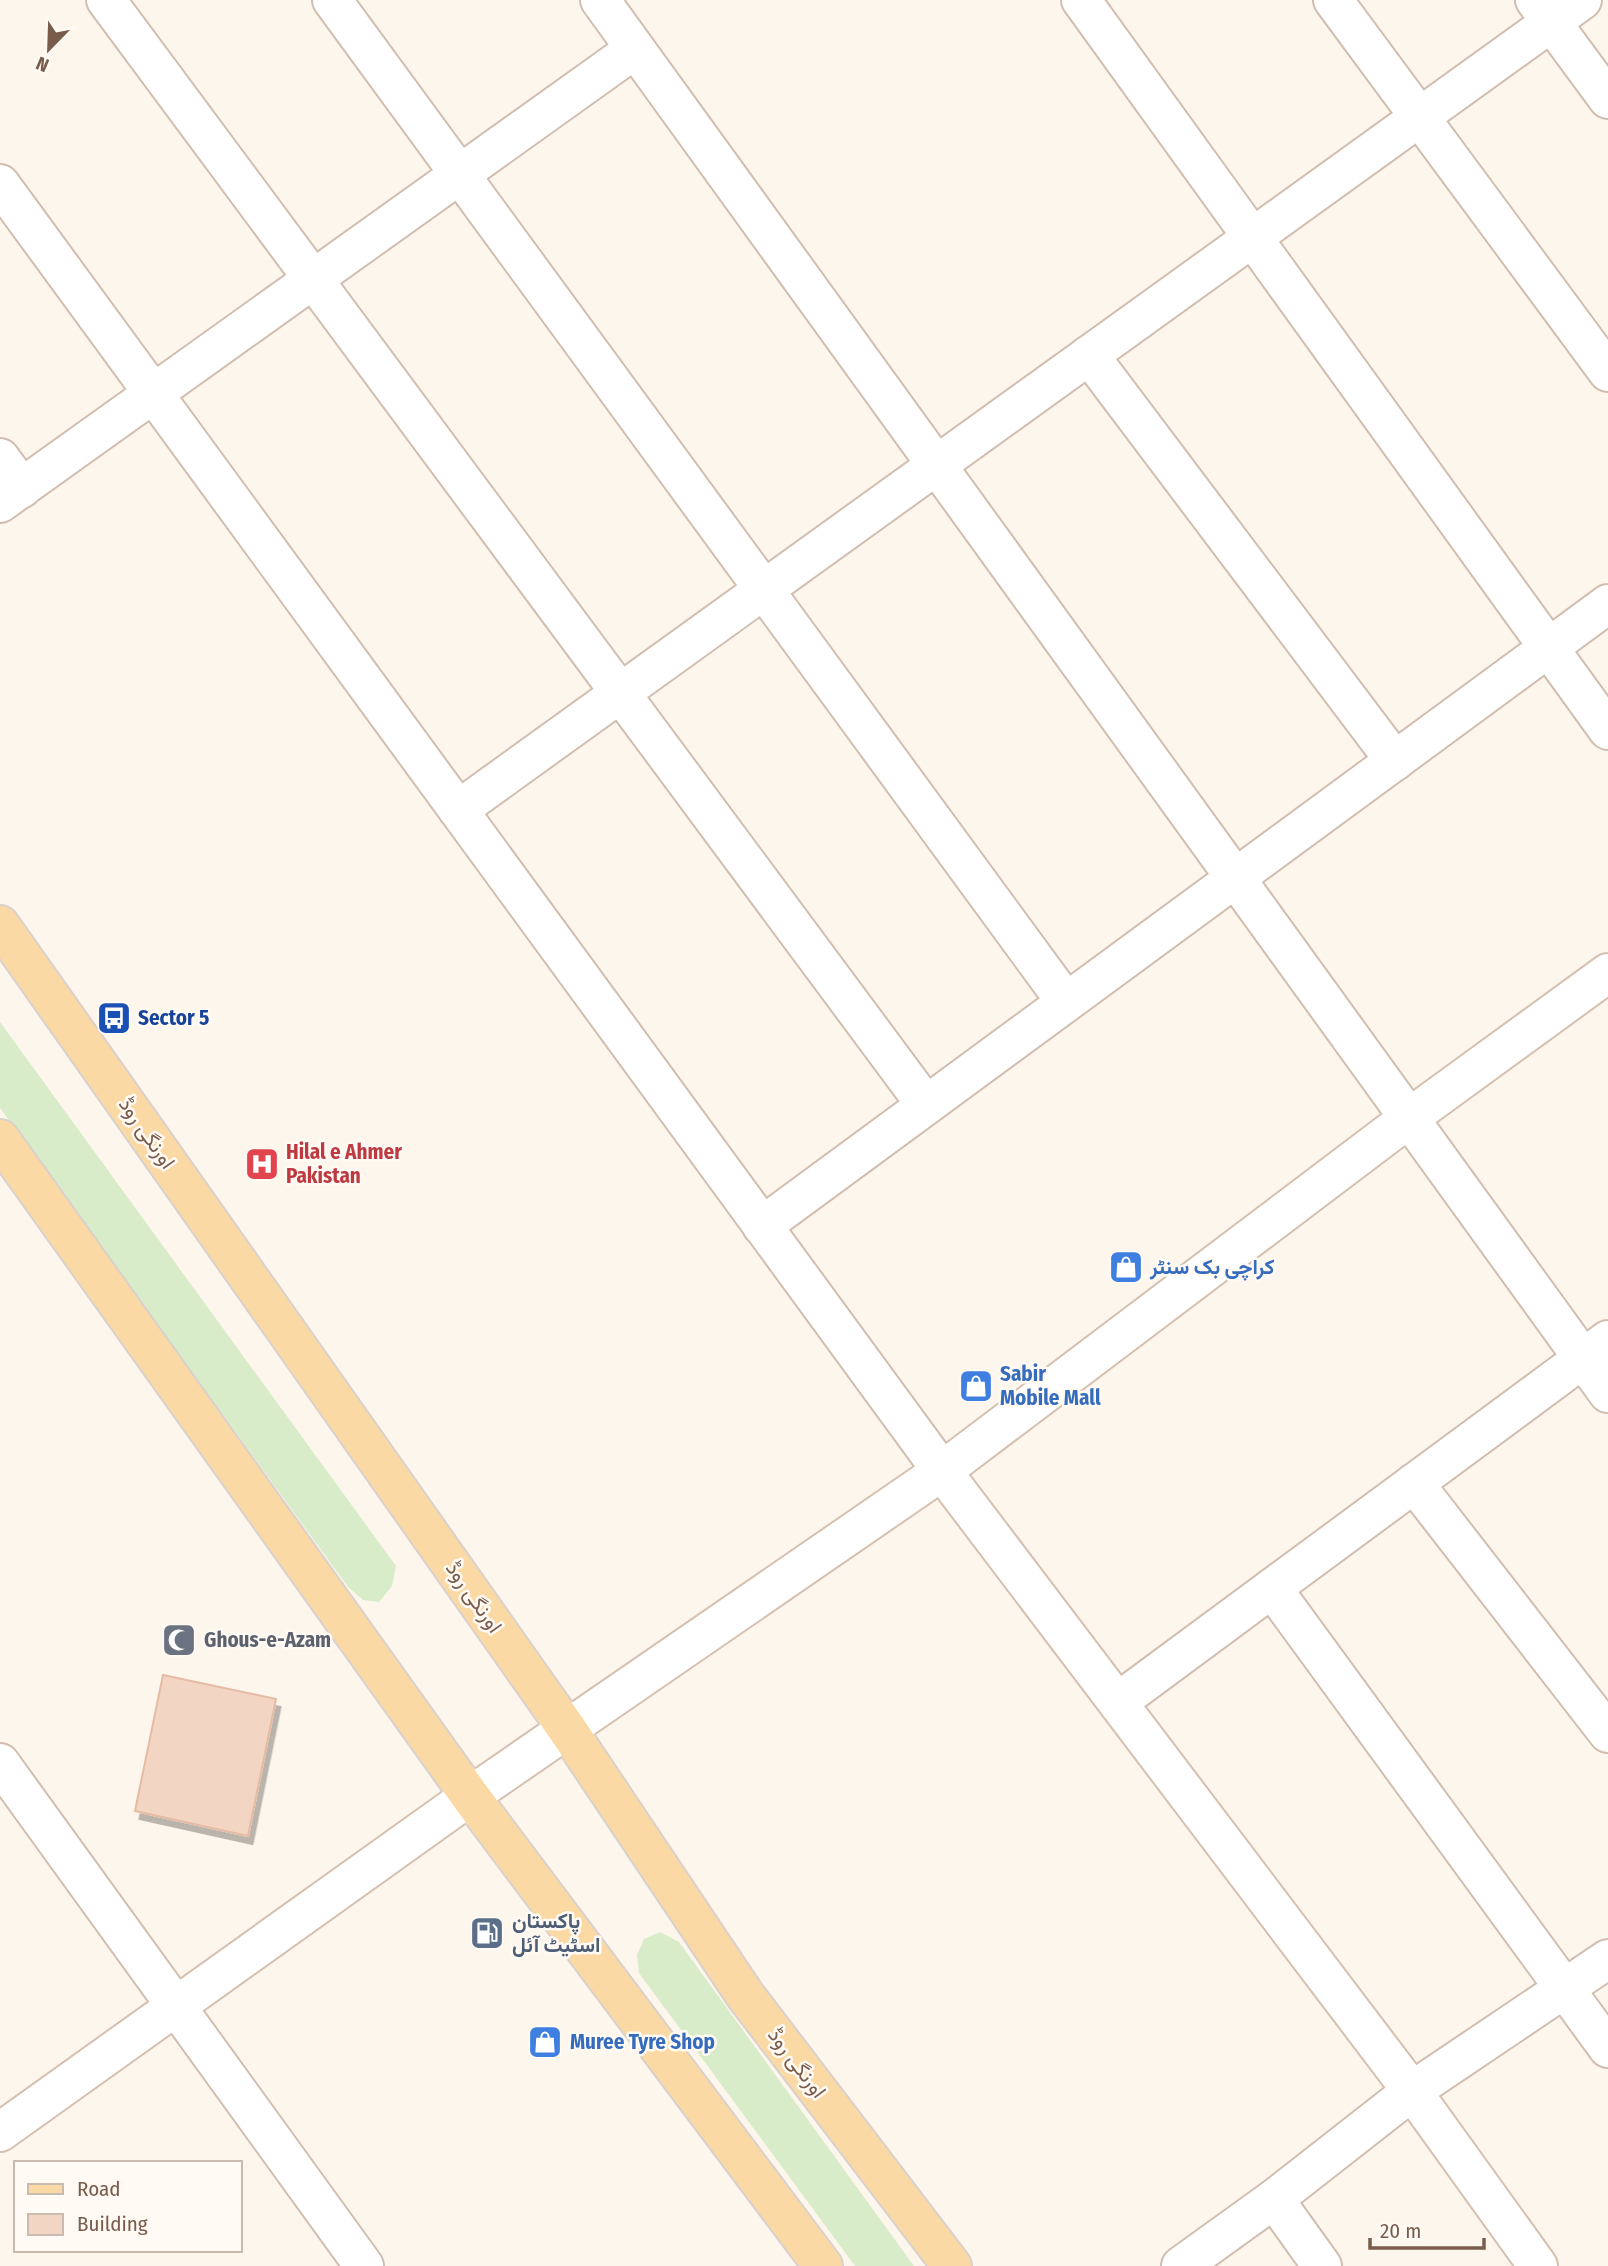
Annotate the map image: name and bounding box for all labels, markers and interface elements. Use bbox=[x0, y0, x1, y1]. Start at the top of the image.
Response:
north arrow bbox=[14, 14, 84, 84]
text: N bbox=[33, 51, 52, 77]
bus stop icon: Sector 5 bbox=[95, 999, 133, 1037]
place label: Sector 5 bbox=[138, 1005, 209, 1031]
street label: اورنگی روڈ bbox=[113, 1092, 181, 1174]
place label: Hilal e Ahmer Pakistan bbox=[286, 1139, 402, 1189]
hospital icon: Hilal e Ahmer Pakistan bbox=[243, 1145, 281, 1183]
shop icon: کراچی بک سنٹر bbox=[1107, 1248, 1145, 1286]
place label: کراچی بک سنٹر bbox=[1149, 1254, 1274, 1281]
place label: Sabir Mobile Mall bbox=[1000, 1361, 1101, 1411]
shop icon: Sabir Mobile Mall bbox=[957, 1367, 995, 1405]
street label: اورنگی روڈ bbox=[440, 1556, 508, 1638]
mosque icon: Ghous-e-Azam bbox=[160, 1621, 198, 1659]
place label: Ghous-e-Azam bbox=[204, 1627, 331, 1653]
place label: پاکستان اسٹیٹ آئل bbox=[512, 1908, 600, 1958]
fuel station icon: پاکستان اسٹیٹ آئل bbox=[468, 1914, 506, 1952]
shop icon: Muree Tyre Shop bbox=[526, 2023, 564, 2061]
street label: اورنگی روڈ bbox=[762, 2023, 832, 2103]
place label: Muree Tyre Shop bbox=[570, 2029, 715, 2055]
legend bbox=[14, 2161, 242, 2252]
text: Road bbox=[77, 2176, 121, 2202]
scale bar bbox=[1370, 2206, 1484, 2250]
text: Building bbox=[77, 2211, 148, 2237]
text: 20 m bbox=[1380, 2218, 1421, 2244]

